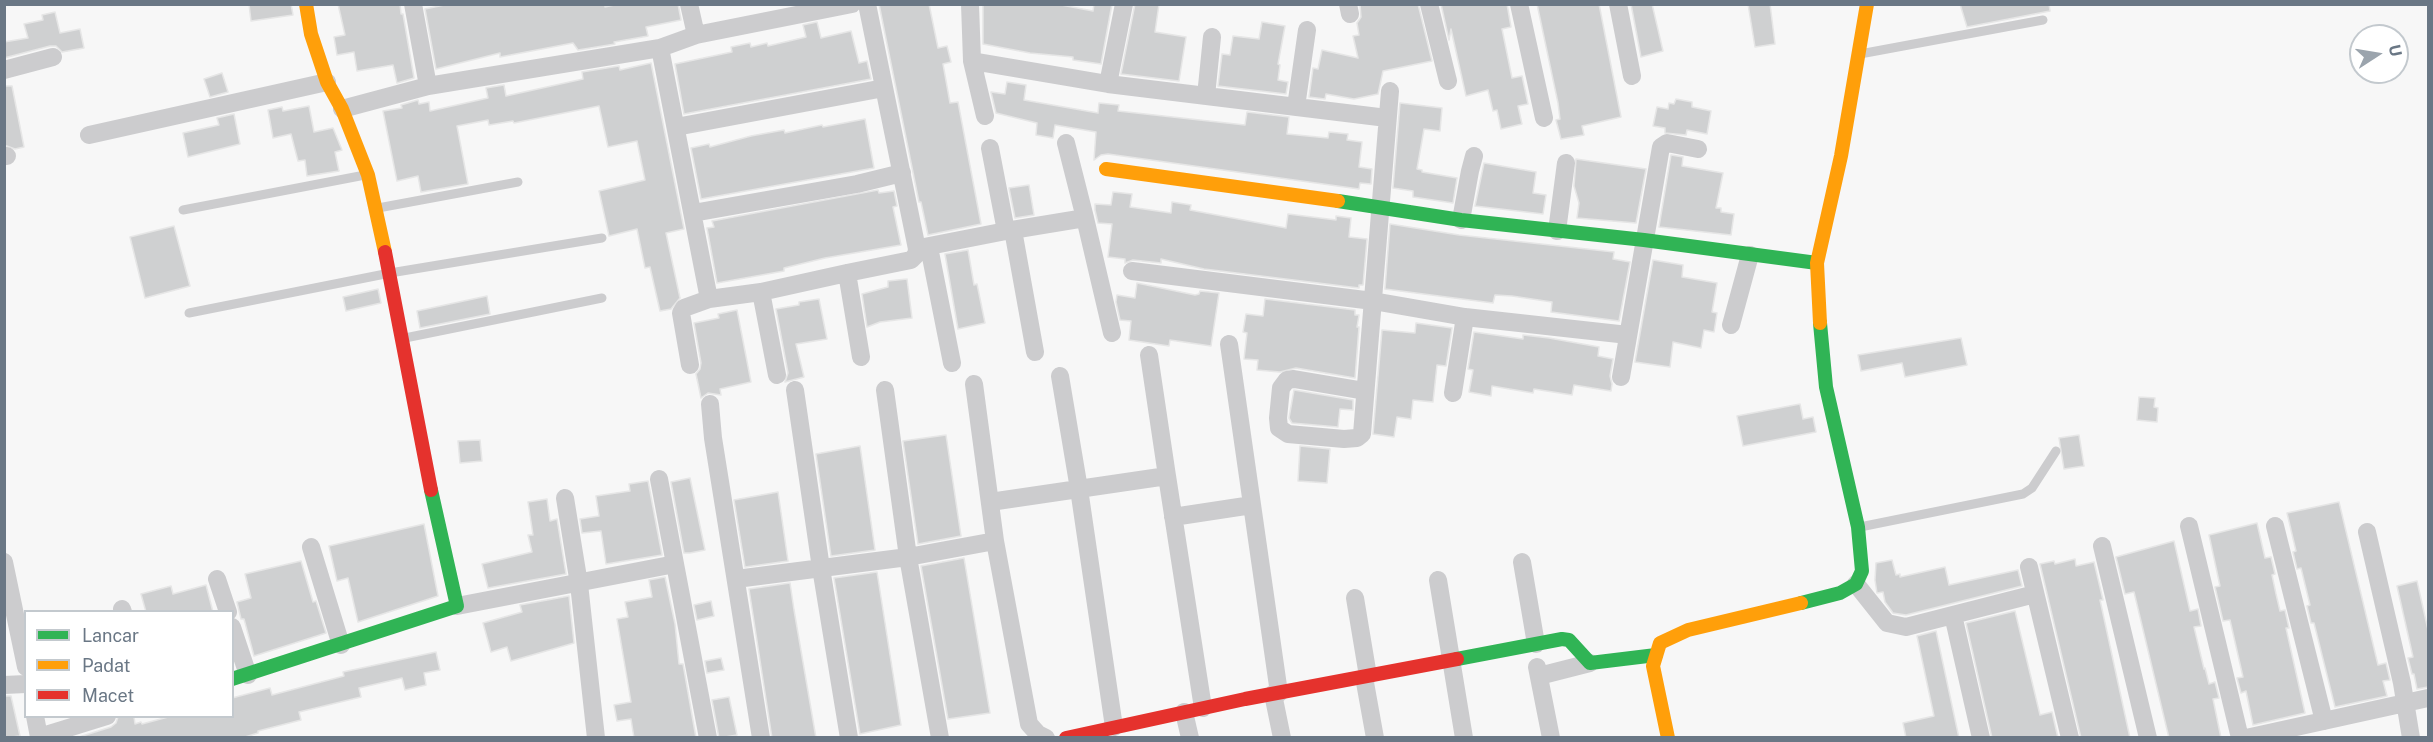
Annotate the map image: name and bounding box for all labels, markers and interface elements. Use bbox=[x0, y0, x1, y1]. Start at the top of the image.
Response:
north arrow bbox=[2349, 24, 2409, 84]
text: U bbox=[2385, 43, 2406, 58]
legend bbox=[24, 610, 234, 718]
text: Lancar bbox=[82, 625, 139, 646]
text: Padat bbox=[82, 655, 131, 676]
text: Macet bbox=[82, 685, 134, 706]

